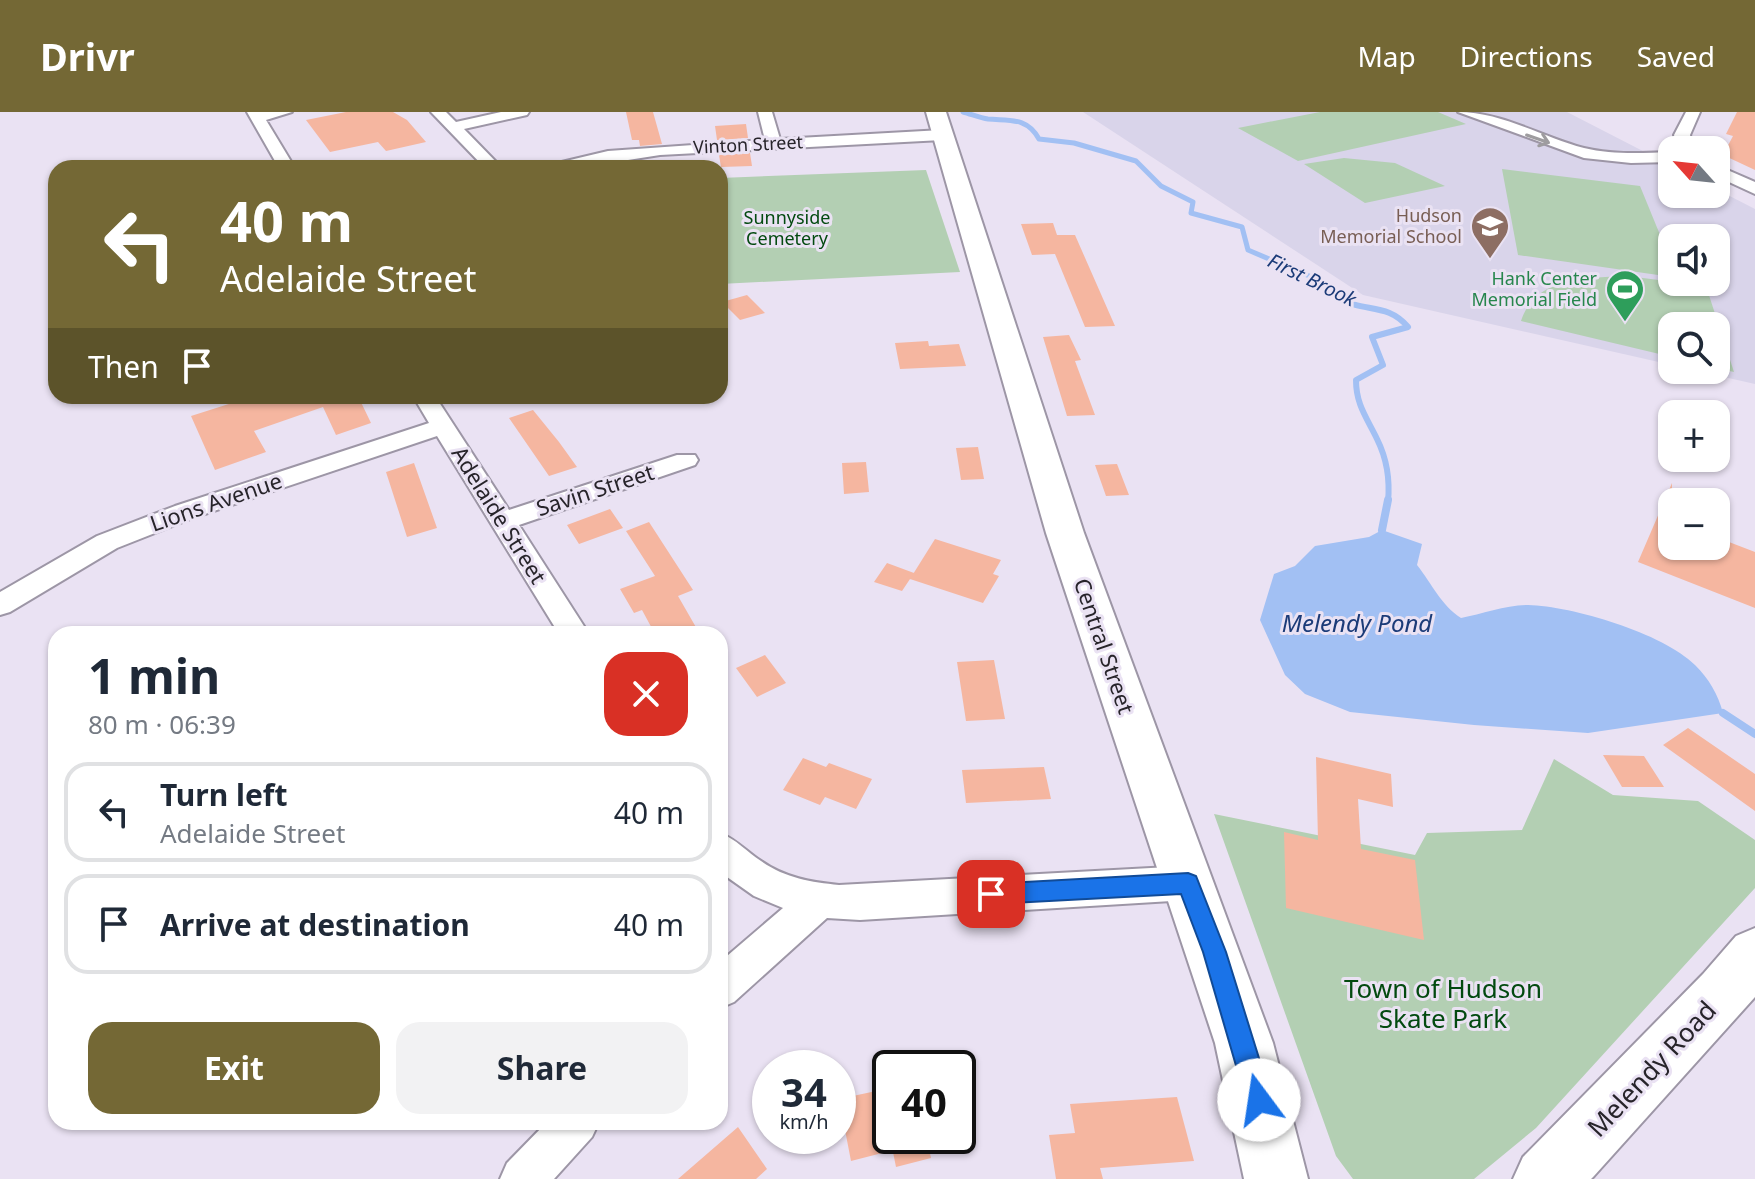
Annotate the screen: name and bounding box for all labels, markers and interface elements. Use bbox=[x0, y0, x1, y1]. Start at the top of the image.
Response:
text: Drivr bbox=[40, 30, 135, 82]
text: Map bbox=[1357, 37, 1416, 75]
text: Directions bbox=[1460, 37, 1593, 75]
text: Saved bbox=[1637, 37, 1715, 75]
street label: Vinton Street bbox=[692, 129, 804, 159]
one-way arrow bbox=[1525, 133, 1550, 147]
north arrow bbox=[1658, 136, 1730, 208]
map controls bbox=[1658, 136, 1730, 560]
text: 40 m bbox=[220, 182, 353, 258]
icon: left bbox=[88, 192, 192, 296]
place label: Hudson Memorial School bbox=[1320, 203, 1462, 248]
park label: Sunnyside Cemetery bbox=[744, 205, 830, 250]
school or university icon: Hudson Memorial School bbox=[1469, 205, 1511, 260]
button: sound bbox=[1658, 224, 1730, 296]
water label: First Brook bbox=[1264, 247, 1362, 313]
text: Adelaide Street bbox=[220, 254, 477, 303]
place label: Hank Center Memorial Field bbox=[1471, 266, 1598, 311]
sports icon: Hank Center Memorial Field bbox=[1604, 268, 1646, 323]
button: search bbox=[1658, 312, 1730, 384]
icon: arrive bbox=[175, 344, 219, 388]
text: Then bbox=[88, 346, 159, 387]
button: + bbox=[1658, 400, 1730, 472]
street label: Adelaide Street bbox=[446, 440, 554, 589]
street label: Savin Street bbox=[532, 456, 657, 522]
street label: Lions Avenue bbox=[146, 464, 286, 538]
button: − bbox=[1658, 488, 1730, 560]
street label: Central Street bbox=[1068, 574, 1142, 718]
water label: Melendy Pond bbox=[1282, 606, 1433, 639]
text: 1 min bbox=[88, 643, 220, 708]
button: close bbox=[604, 652, 688, 736]
text: 80 m · 06:39 bbox=[88, 706, 236, 742]
text: Turn left bbox=[160, 774, 288, 815]
icon: left bbox=[92, 790, 136, 834]
text: 40 m bbox=[614, 792, 684, 833]
text: Adelaide Street bbox=[160, 815, 345, 851]
pin bbox=[957, 860, 1025, 928]
icon: arrive bbox=[969, 872, 1013, 916]
icon: arrive bbox=[92, 902, 136, 946]
text: Arrive at destination bbox=[160, 904, 470, 945]
text: 40 m bbox=[614, 904, 684, 945]
park label: Town of Hudson Skate Park bbox=[1344, 970, 1542, 1036]
street label: Melendy Road bbox=[1579, 992, 1724, 1144]
button: Exit bbox=[88, 1022, 380, 1114]
button: Share bbox=[396, 1022, 688, 1114]
speed limit sign: 40 bbox=[872, 1050, 976, 1154]
position arrow bbox=[1217, 1058, 1301, 1142]
text: 34 bbox=[781, 1064, 827, 1119]
text: km/h bbox=[779, 1108, 829, 1135]

